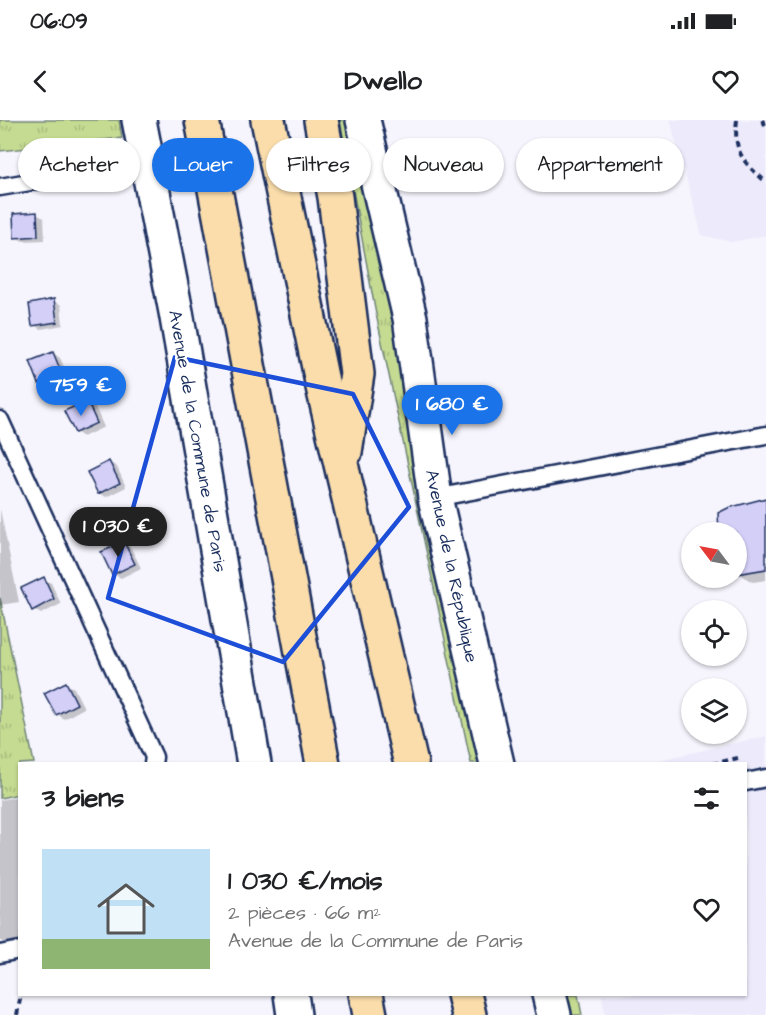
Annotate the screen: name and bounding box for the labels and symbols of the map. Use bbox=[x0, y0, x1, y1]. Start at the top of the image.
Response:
street label: Avenue de la Commune de Paris bbox=[162, 308, 233, 574]
pin: 759 € bbox=[39, 366, 123, 417]
pin: 1 680 € bbox=[397, 385, 507, 436]
street label: Avenue de la République bbox=[419, 467, 484, 665]
pin: 1 030 € bbox=[63, 507, 173, 558]
north arrow bbox=[681, 522, 747, 588]

